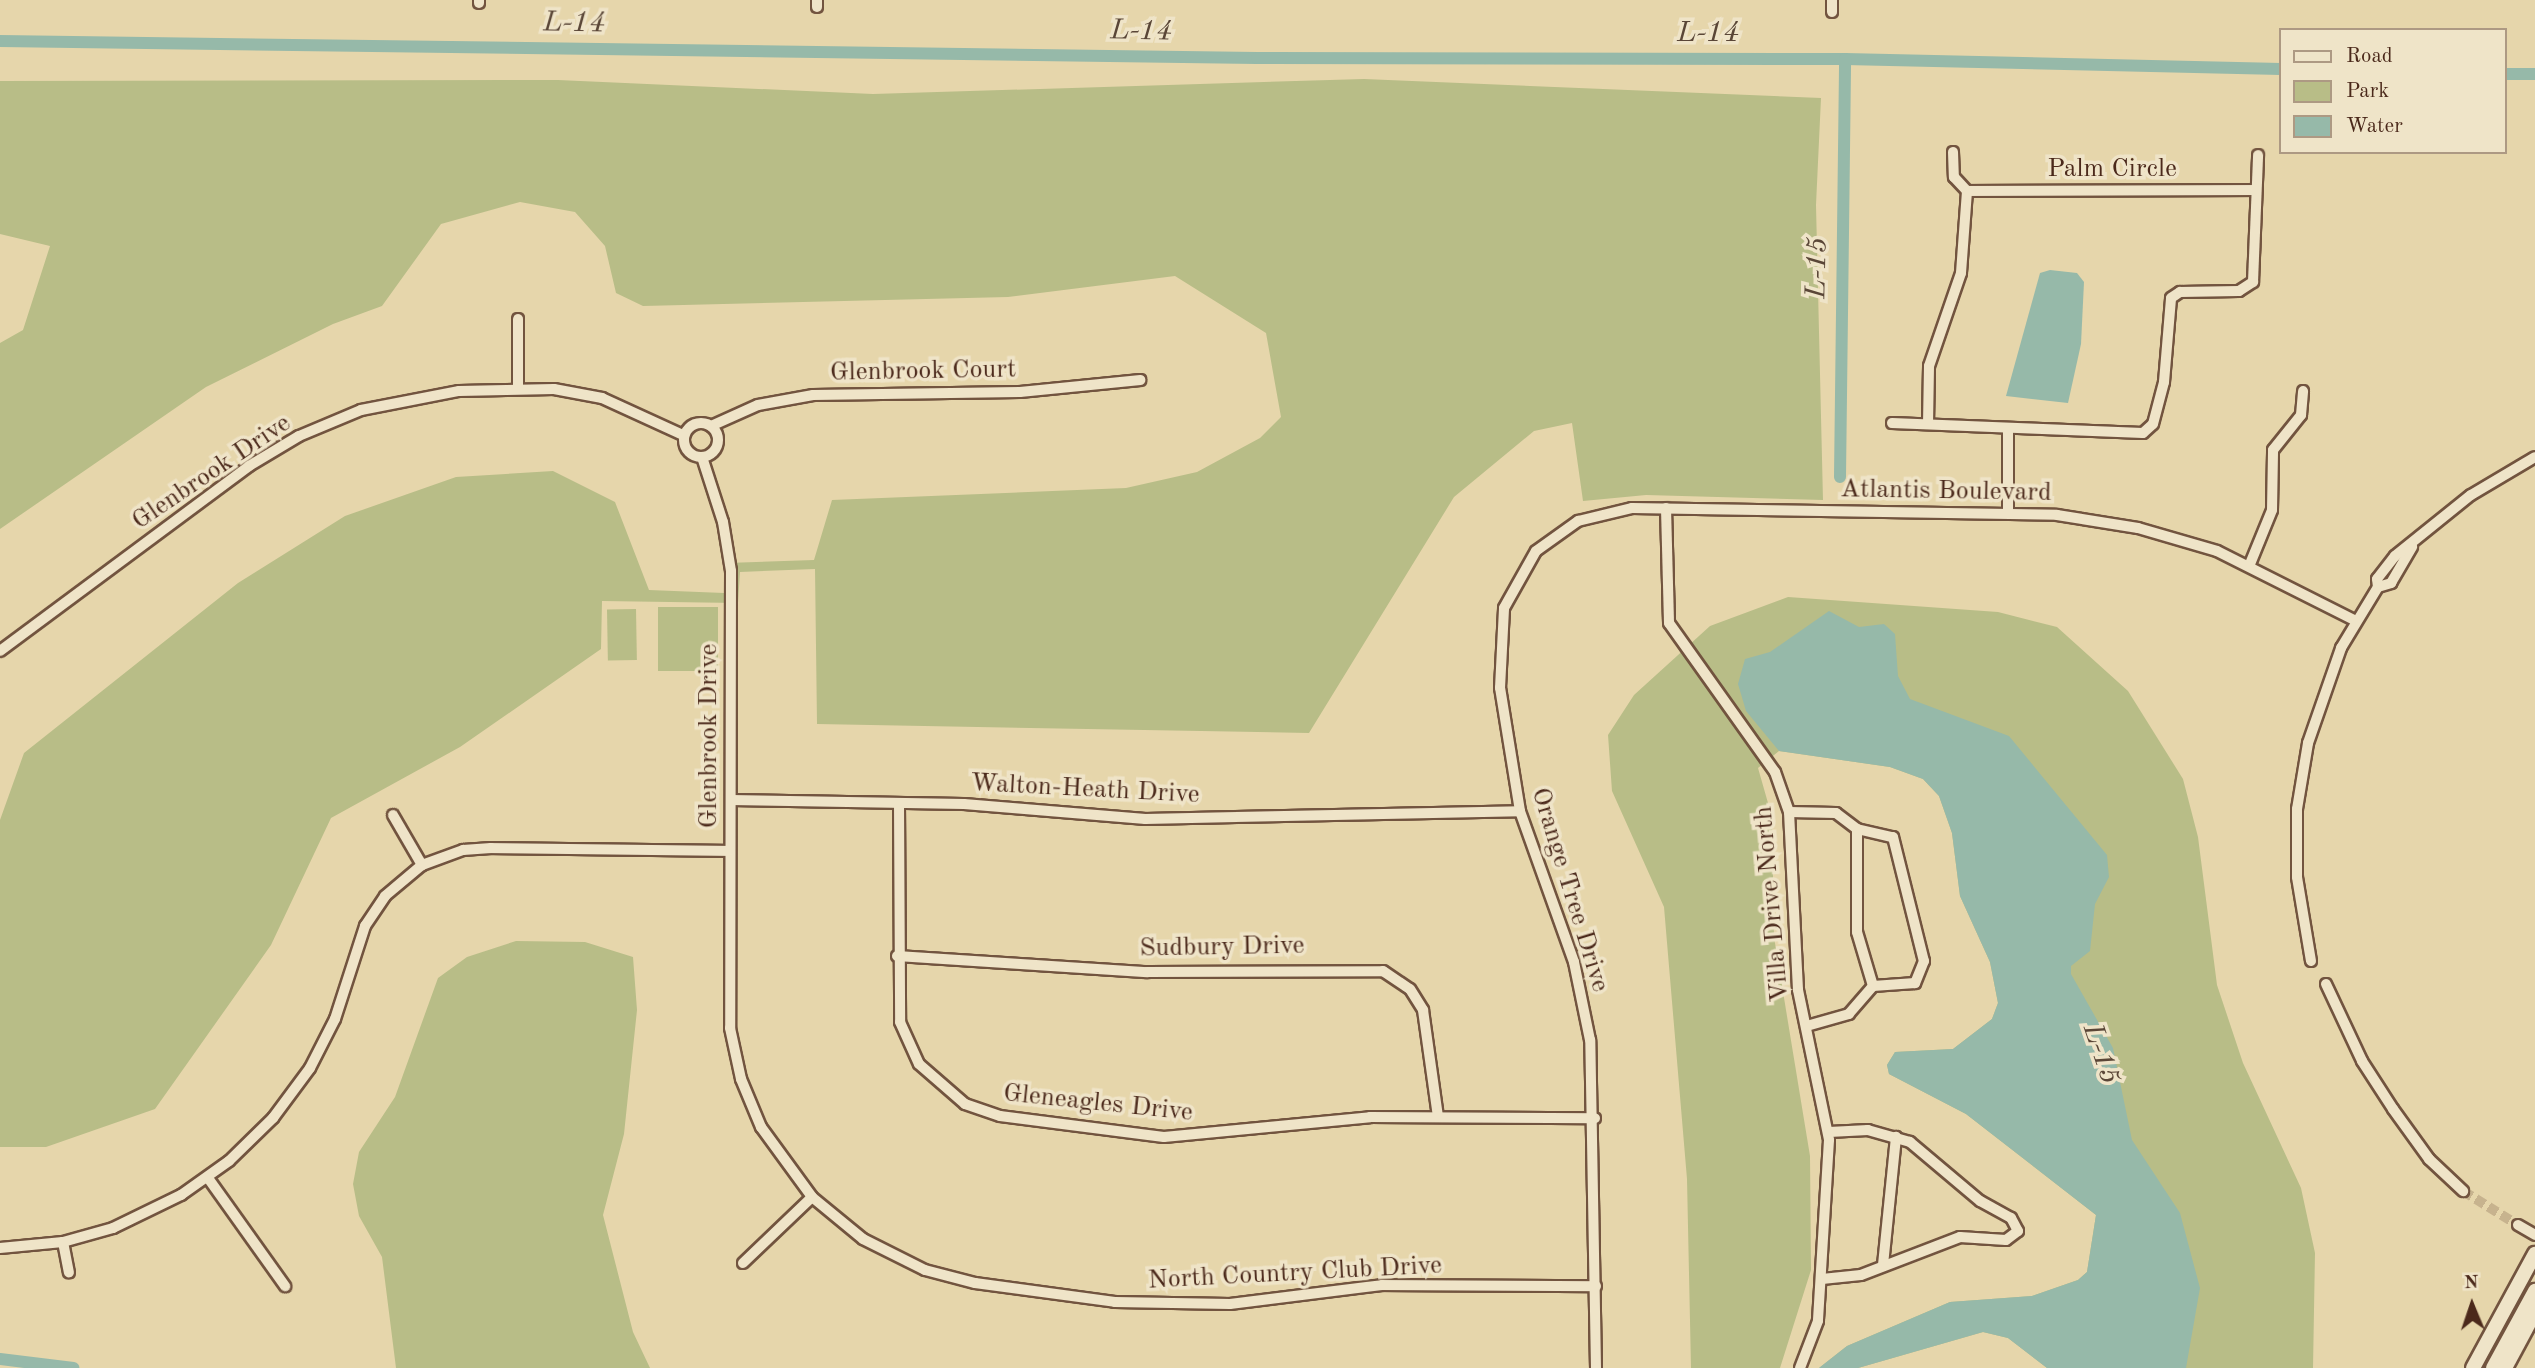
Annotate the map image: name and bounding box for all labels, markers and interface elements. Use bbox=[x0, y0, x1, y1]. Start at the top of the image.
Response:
water label: L-14 bbox=[543, 7, 605, 41]
water label: L-14 bbox=[1110, 15, 1172, 49]
water label: L-14 bbox=[1677, 17, 1739, 51]
legend bbox=[2280, 28, 2507, 154]
text: Road bbox=[2346, 46, 2393, 67]
text: Park bbox=[2346, 81, 2389, 102]
text: Water bbox=[2346, 116, 2403, 137]
street label: Palm Circle bbox=[2047, 154, 2177, 186]
water label: L-15 bbox=[1801, 237, 1835, 299]
street label: Glenbrook Court bbox=[830, 355, 1016, 389]
street label: Glenbrook Drive bbox=[127, 408, 297, 538]
street label: Atlantis Boulevard bbox=[1840, 475, 2052, 509]
street label: Glenbrook Drive bbox=[694, 644, 726, 828]
street label: Walton-Heath Drive bbox=[970, 768, 1200, 812]
street label: Orange Tree Drive bbox=[1523, 784, 1615, 996]
street label: Villa Drive North bbox=[1749, 805, 1797, 1003]
street label: Sudbury Drive bbox=[1139, 931, 1305, 965]
water label: L-15 bbox=[2074, 1019, 2126, 1089]
street label: Gleneagles Drive bbox=[1002, 1079, 1194, 1129]
street label: North Country Club Drive bbox=[1147, 1251, 1443, 1297]
north arrow bbox=[2437, 1270, 2507, 1340]
text: N bbox=[2464, 1274, 2479, 1293]

